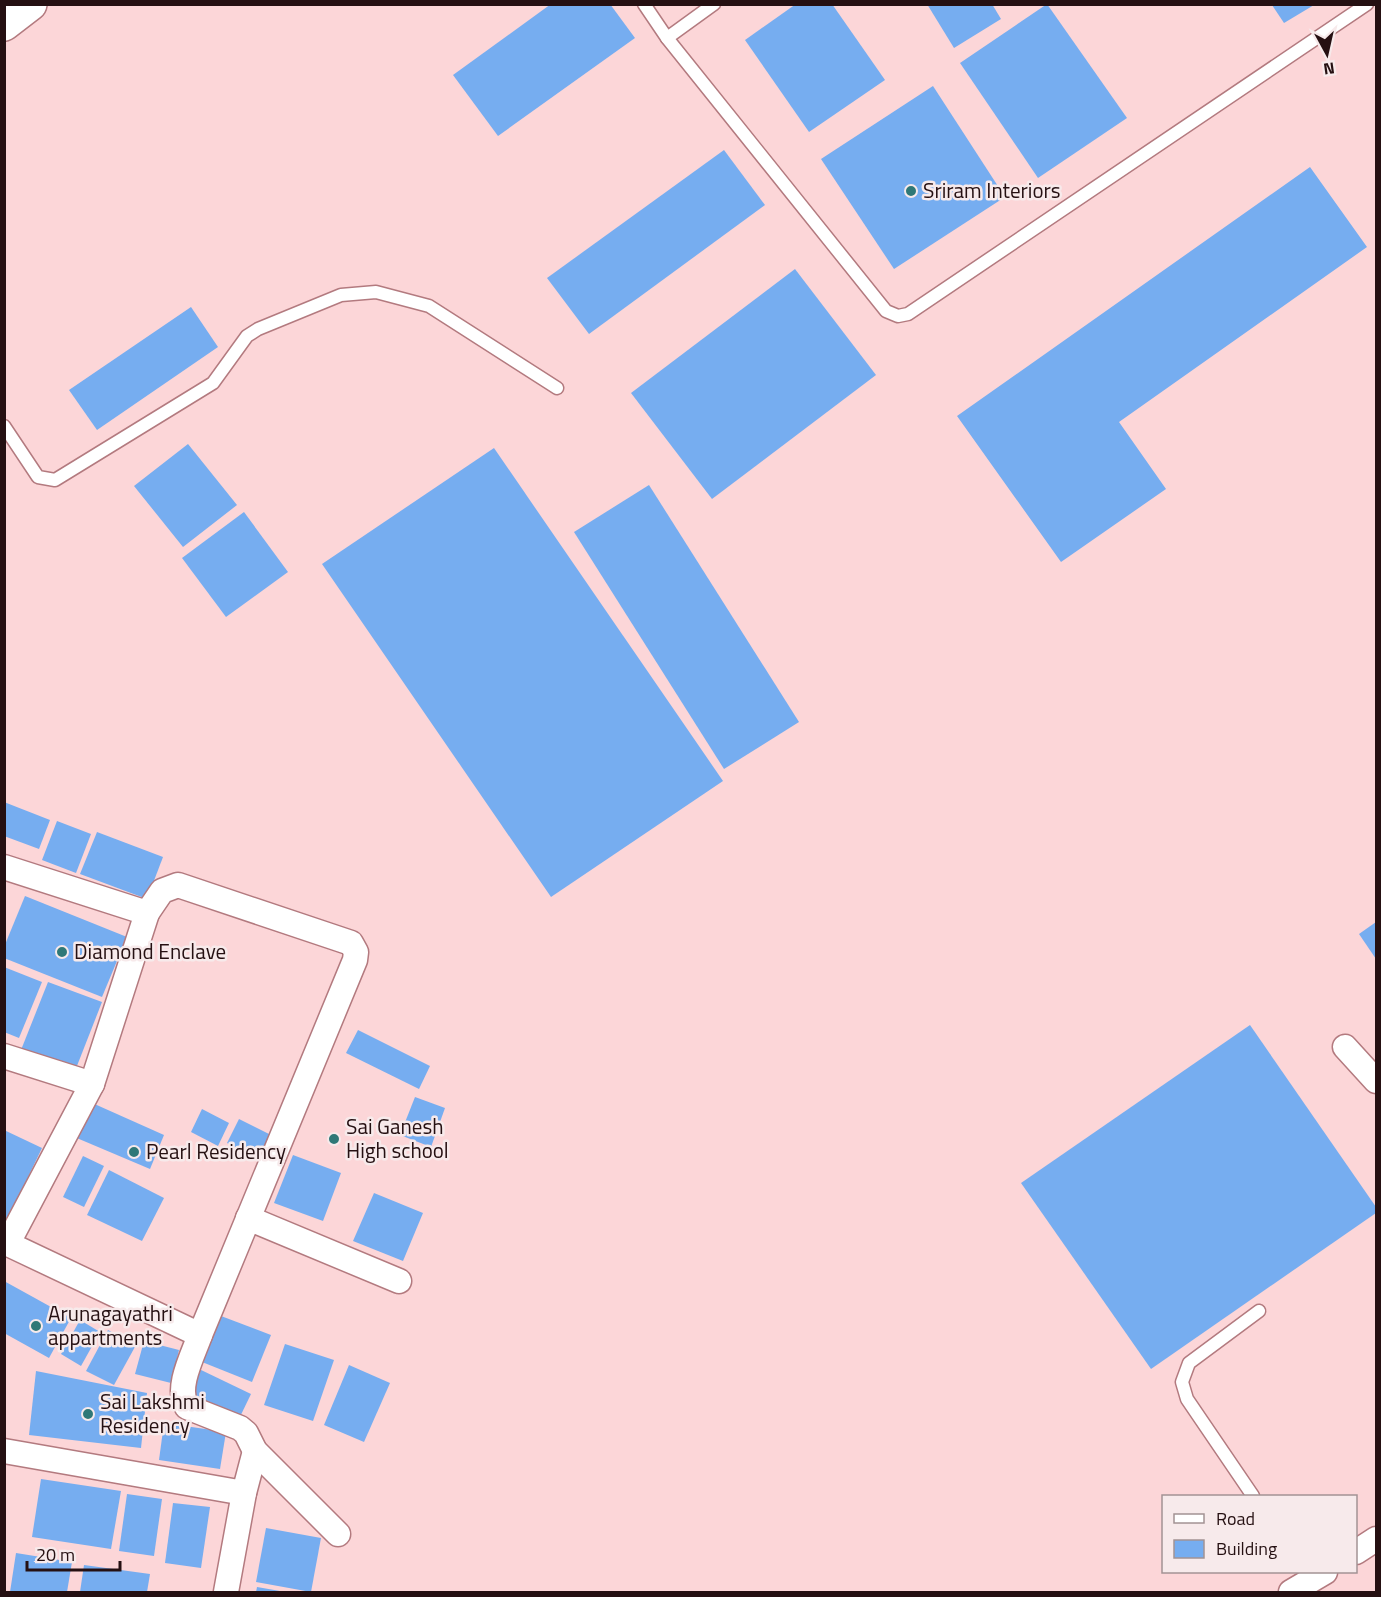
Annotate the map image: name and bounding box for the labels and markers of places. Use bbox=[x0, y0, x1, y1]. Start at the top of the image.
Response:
place label: Sriram Interiors bbox=[923, 174, 1061, 206]
marker: Sriram Interiors bbox=[904, 184, 918, 198]
place label: Diamond Enclave bbox=[74, 935, 226, 967]
marker: Diamond Enclave bbox=[55, 945, 69, 959]
place label: Sai Ganesh High school bbox=[346, 1110, 449, 1166]
marker: Sai Ganesh High school bbox=[327, 1132, 341, 1146]
place label: Pearl Residency bbox=[146, 1135, 286, 1167]
marker: Pearl Residency bbox=[127, 1145, 141, 1159]
place label: Arunagayathri appartments bbox=[48, 1297, 173, 1353]
marker: Arunagayathri appartments bbox=[29, 1319, 43, 1333]
place label: Sai Lakshmi Residency bbox=[100, 1385, 205, 1441]
marker: Sai Lakshmi Residency bbox=[81, 1407, 95, 1421]

